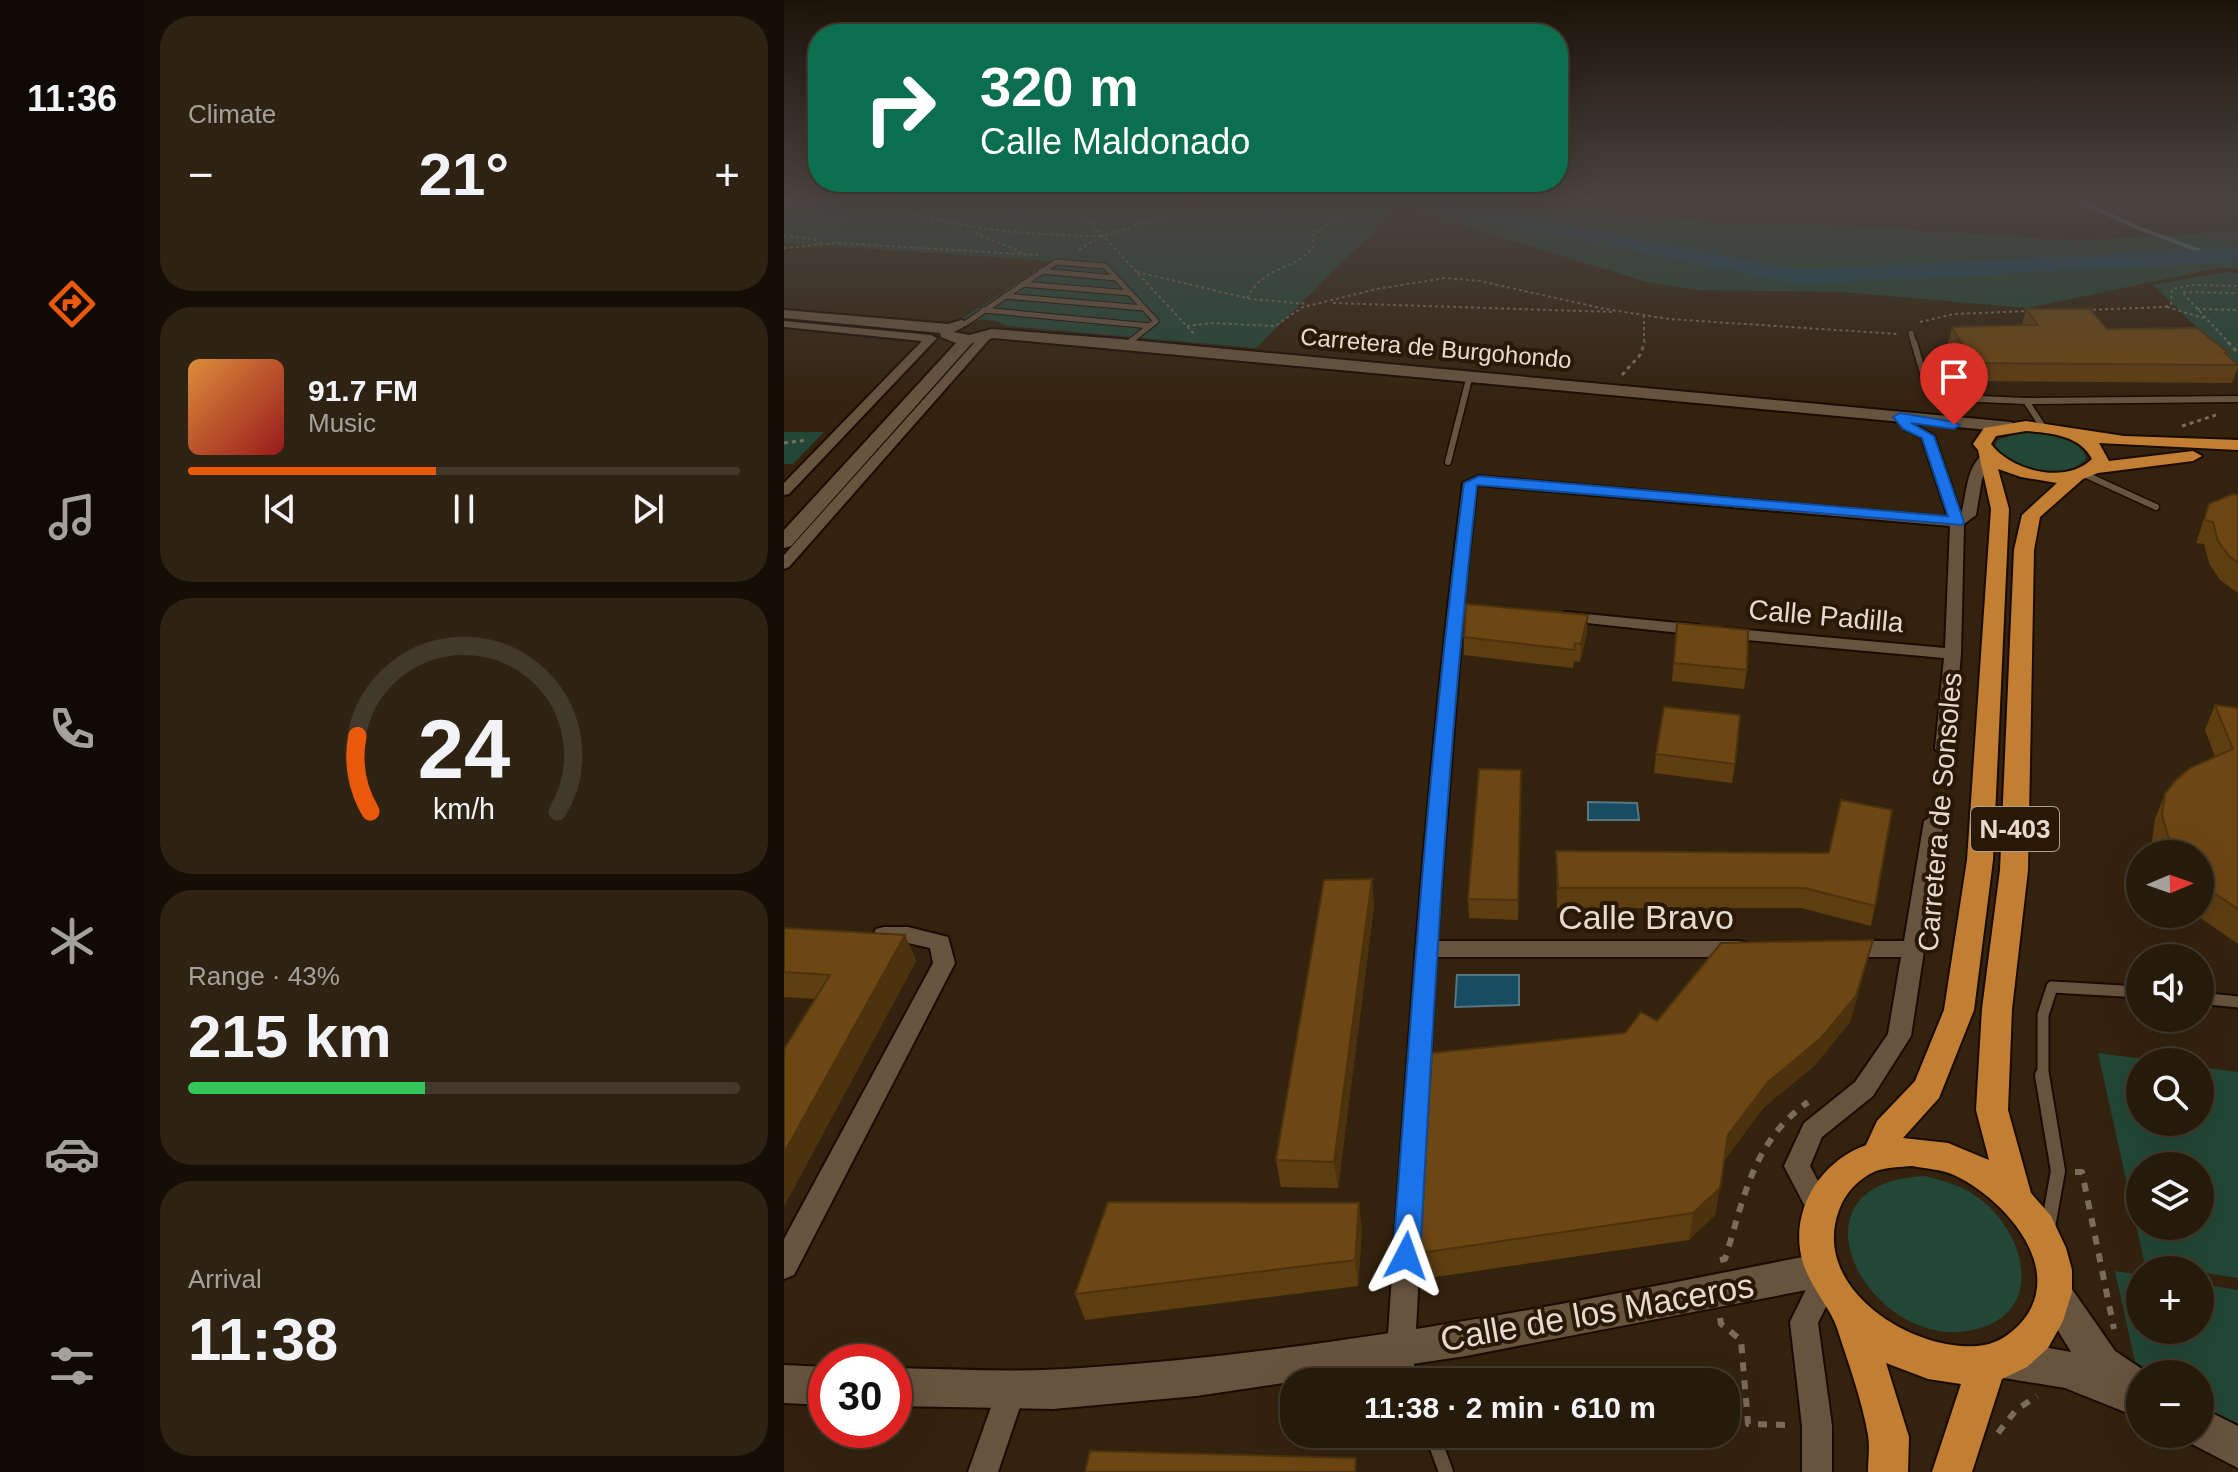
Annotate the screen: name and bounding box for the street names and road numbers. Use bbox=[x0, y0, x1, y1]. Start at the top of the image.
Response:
street label: Carretera de Burgohondo bbox=[1299, 323, 1573, 373]
street label: Calle Padilla bbox=[1747, 594, 1905, 638]
street label: Carretera de Sonsoles bbox=[1912, 671, 1968, 953]
road number: N-403 bbox=[1971, 807, 2059, 851]
street label: Calle Bravo bbox=[1558, 898, 1734, 936]
street label: Calle de los Maceros bbox=[1437, 1266, 1757, 1358]

